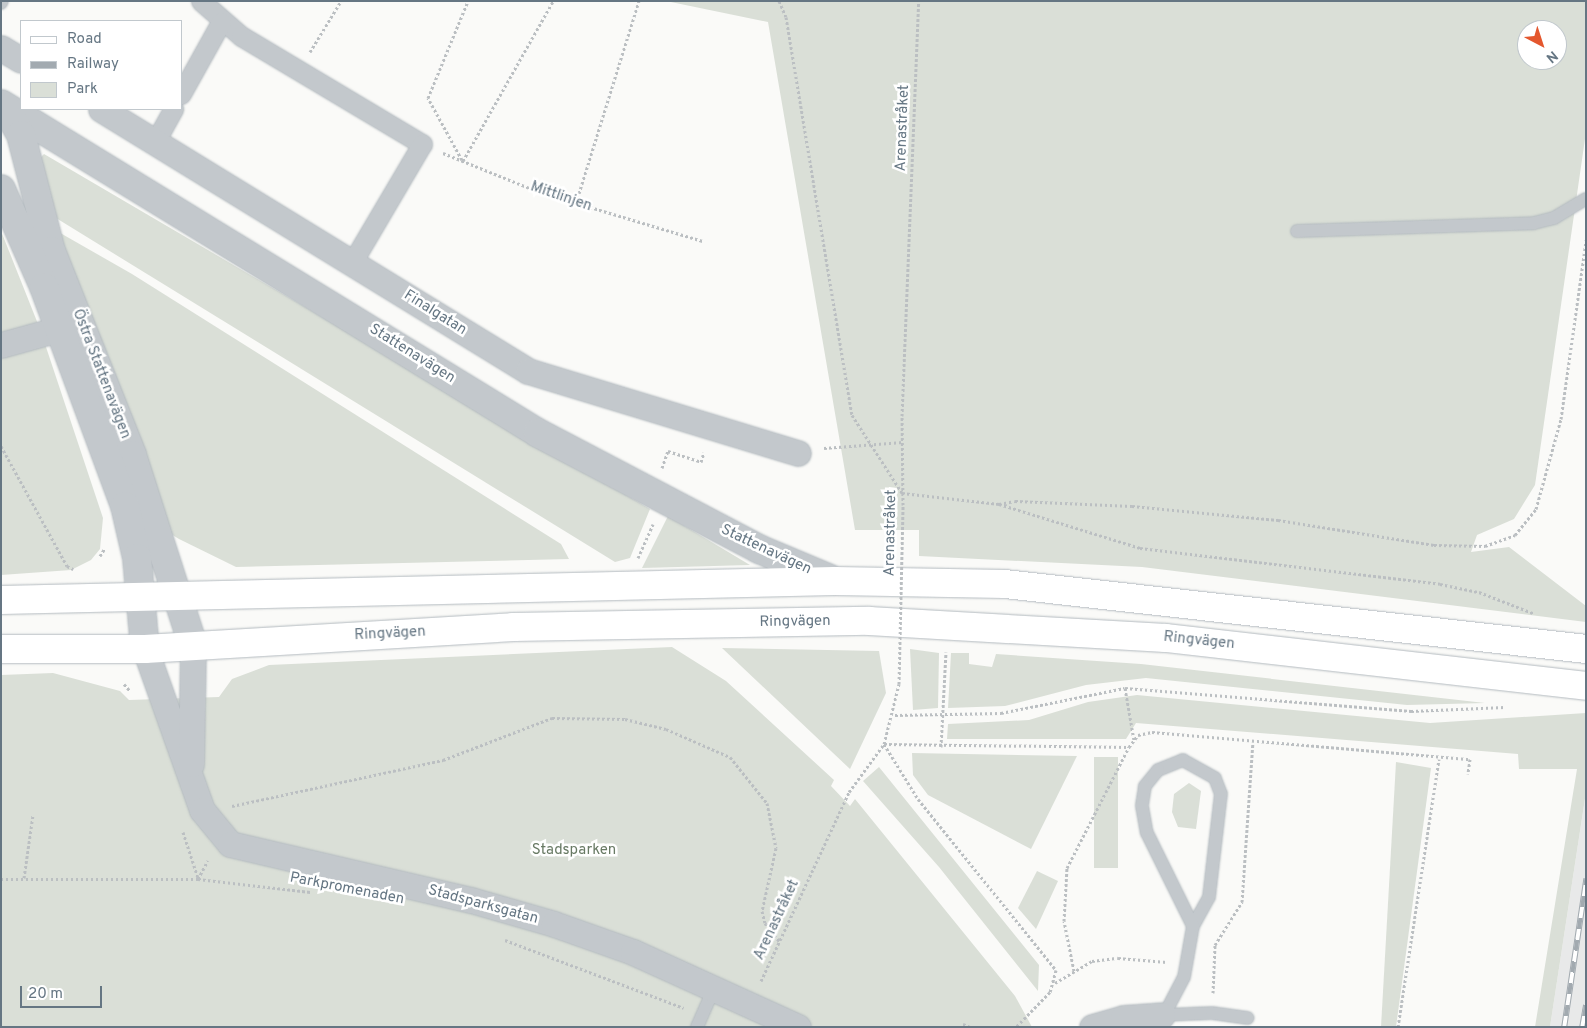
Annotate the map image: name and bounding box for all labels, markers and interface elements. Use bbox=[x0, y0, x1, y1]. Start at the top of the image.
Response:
legend bbox=[20, 20, 182, 110]
north arrow bbox=[1517, 20, 1567, 70]
text: Road bbox=[67, 30, 102, 49]
text: N bbox=[1542, 46, 1561, 66]
text: Railway bbox=[67, 55, 119, 74]
text: Park bbox=[67, 80, 98, 99]
street label: Arenastråket bbox=[892, 84, 914, 172]
street label: Mittlinjen bbox=[528, 178, 594, 216]
street label: Finalgatan bbox=[400, 287, 470, 339]
street label: Östra Stattenavägen bbox=[68, 307, 134, 441]
street label: Stattenavägen bbox=[366, 320, 458, 388]
street label: Arenastråket bbox=[881, 489, 901, 577]
street label: Stattenavägen bbox=[718, 521, 814, 579]
street label: Ringvägen bbox=[759, 612, 831, 632]
street label: Ringvägen bbox=[354, 623, 426, 645]
street label: Ringvägen bbox=[1163, 628, 1235, 654]
park label: Stadsparken bbox=[532, 842, 616, 860]
street label: Parkpromenaden bbox=[288, 869, 406, 909]
street label: Arenastråket bbox=[751, 877, 803, 963]
street label: Stadsparksgatan bbox=[426, 882, 540, 928]
scale bar bbox=[22, 976, 105, 1008]
text: 20 m bbox=[28, 985, 63, 1004]

